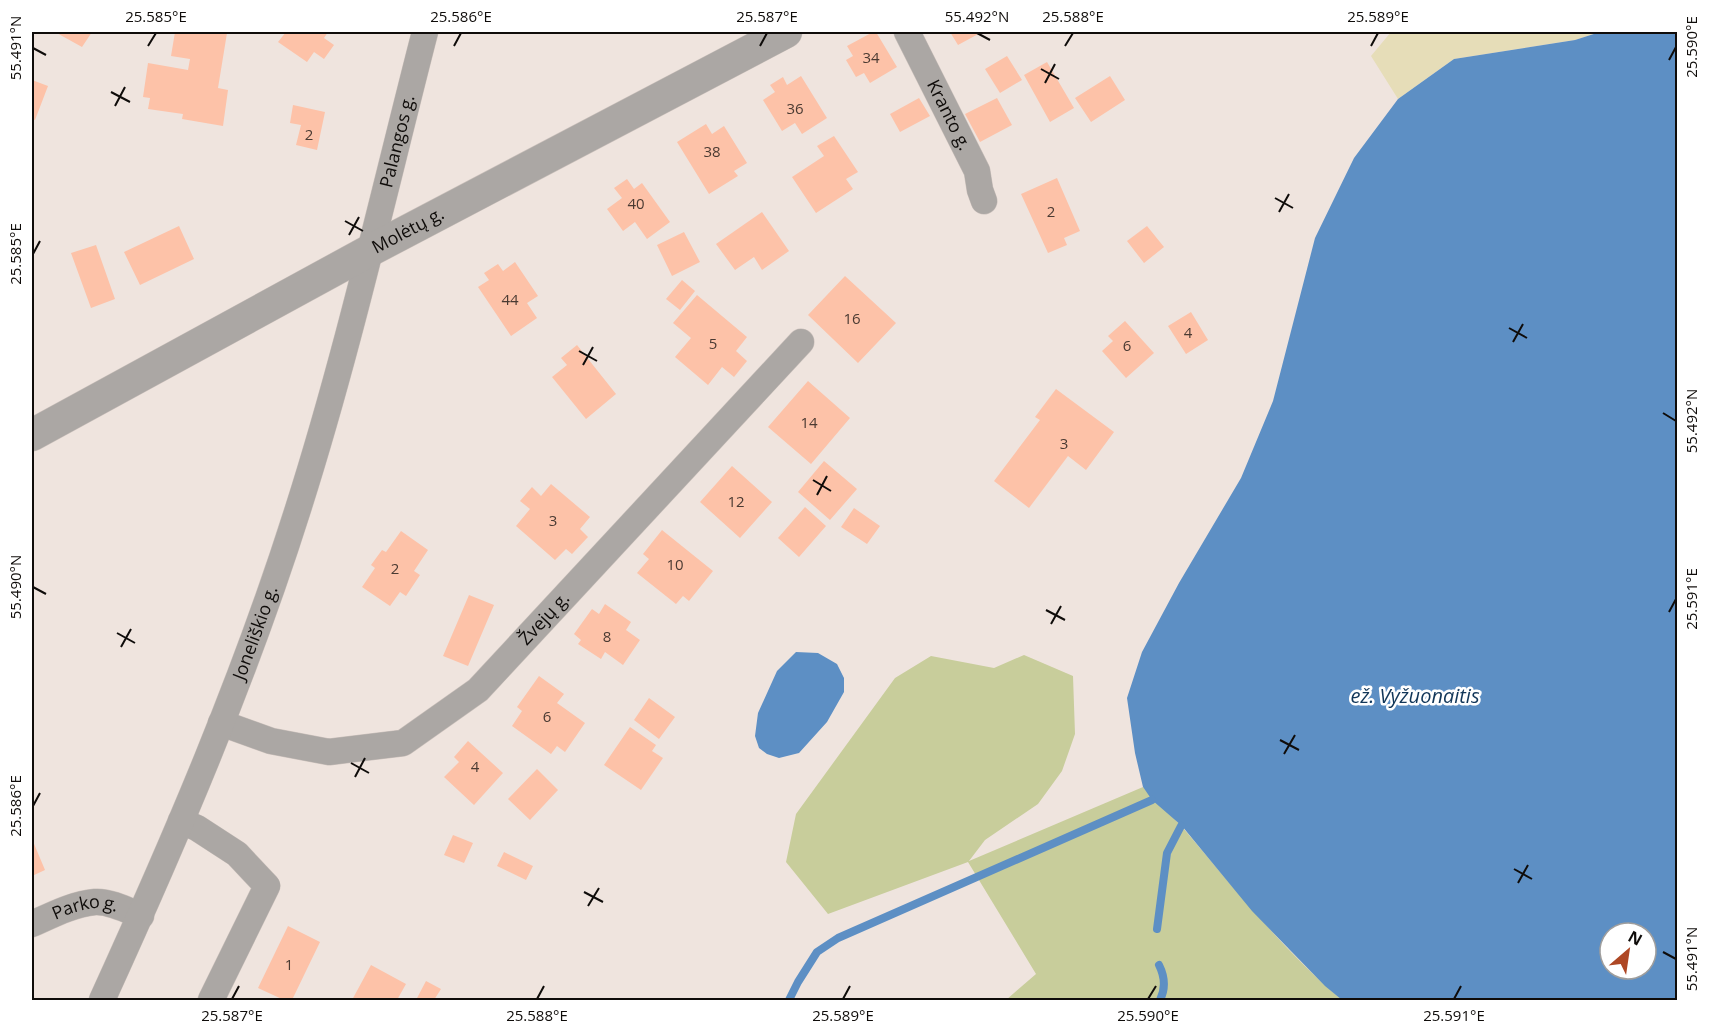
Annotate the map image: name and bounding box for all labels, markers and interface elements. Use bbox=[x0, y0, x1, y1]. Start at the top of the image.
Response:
text: 25.585°E bbox=[125, 6, 187, 26]
text: 25.586°E bbox=[430, 6, 492, 26]
text: 25.587°E bbox=[736, 6, 798, 26]
text: 55.492°N bbox=[945, 6, 1009, 26]
text: 25.588°E bbox=[1042, 6, 1104, 26]
text: 25.589°E bbox=[1347, 6, 1409, 26]
text: 55.491°N bbox=[5, 16, 25, 80]
text: 25.590°E bbox=[1681, 16, 1701, 78]
house number: 34 bbox=[862, 47, 880, 67]
street label: Kranto g. bbox=[922, 75, 978, 154]
street label: Palangos g. bbox=[373, 92, 420, 190]
house number: 36 bbox=[786, 98, 804, 118]
house number: 2 bbox=[305, 124, 313, 144]
house number: 38 bbox=[703, 141, 721, 161]
house number: 40 bbox=[627, 193, 645, 213]
street label: Molėtų g. bbox=[367, 201, 448, 258]
house number: 2 bbox=[1047, 201, 1055, 221]
text: 25.585°E bbox=[5, 223, 25, 285]
house number: 44 bbox=[501, 289, 519, 309]
house number: 16 bbox=[843, 308, 861, 328]
house number: 4 bbox=[1184, 322, 1193, 342]
house number: 5 bbox=[709, 333, 717, 353]
house number: 6 bbox=[1123, 335, 1131, 355]
text: 55.492°N bbox=[1681, 389, 1701, 453]
house number: 14 bbox=[800, 412, 818, 432]
house number: 3 bbox=[1060, 433, 1068, 453]
house number: 12 bbox=[727, 491, 745, 511]
house number: 3 bbox=[549, 510, 557, 530]
house number: 10 bbox=[666, 554, 684, 574]
text: 55.490°N bbox=[5, 555, 25, 619]
house number: 2 bbox=[391, 558, 399, 578]
text: 25.591°E bbox=[1681, 568, 1701, 630]
street label: Joneliškio g. bbox=[226, 582, 283, 685]
street label: Žvejų g. bbox=[513, 586, 574, 650]
house number: 8 bbox=[603, 626, 611, 646]
water label: ež. Vyžuonaitis bbox=[1350, 682, 1480, 709]
house number: 6 bbox=[543, 706, 551, 726]
house number: 4 bbox=[471, 756, 480, 776]
text: 25.586°E bbox=[5, 775, 25, 837]
street label: Parko g. bbox=[48, 889, 122, 925]
north arrow bbox=[1598, 921, 1658, 981]
text: N bbox=[1624, 925, 1646, 951]
text: 55.491°N bbox=[1681, 927, 1701, 991]
house number: 1 bbox=[285, 954, 293, 974]
text: 25.587°E bbox=[201, 1005, 263, 1025]
text: 25.588°E bbox=[506, 1005, 568, 1025]
text: 25.589°E bbox=[812, 1005, 874, 1025]
text: 25.590°E bbox=[1117, 1005, 1179, 1025]
text: 25.591°E bbox=[1423, 1005, 1485, 1025]

